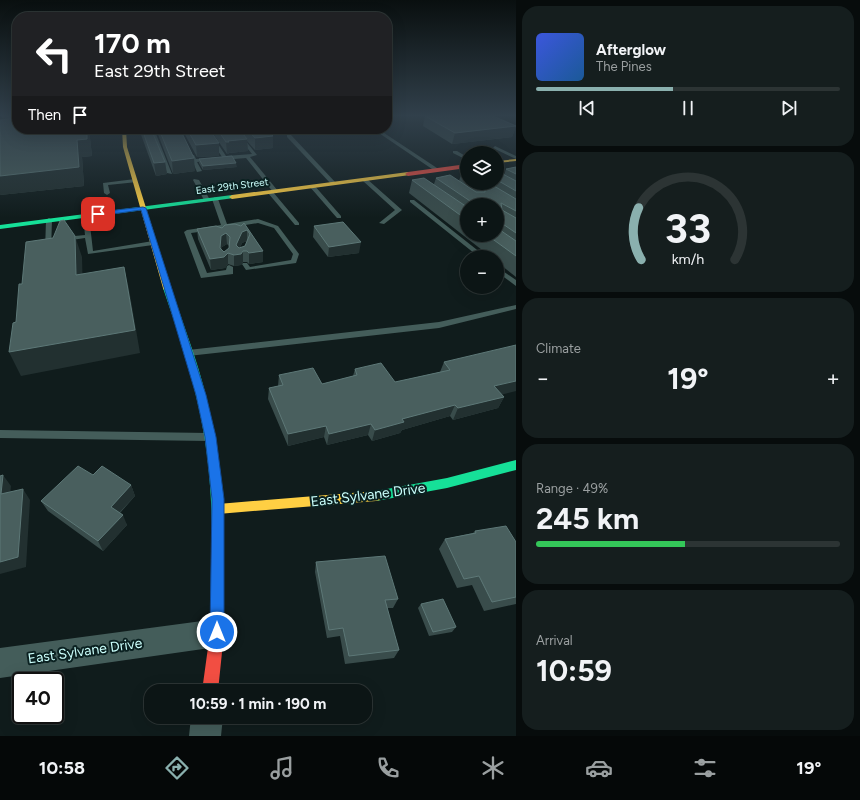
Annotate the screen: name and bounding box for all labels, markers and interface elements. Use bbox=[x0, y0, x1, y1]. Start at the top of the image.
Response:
text: 170 m bbox=[94, 26, 171, 60]
icon: left bbox=[28, 28, 80, 80]
text: Afterglow bbox=[596, 41, 666, 59]
text: The Pines bbox=[596, 59, 652, 74]
text: East 29th Street bbox=[94, 60, 225, 82]
icon: previous bbox=[576, 97, 598, 119]
icon: pause bbox=[677, 97, 699, 119]
icon: next bbox=[778, 97, 800, 119]
icon: arrive bbox=[69, 104, 91, 126]
text: Then bbox=[28, 106, 61, 124]
map controls bbox=[460, 146, 504, 294]
button: layers bbox=[460, 146, 504, 190]
street label: East 29th Street bbox=[195, 175, 269, 197]
pin bbox=[81, 197, 115, 231]
button: + bbox=[460, 198, 504, 242]
icon: arrive bbox=[87, 203, 109, 225]
text: 33 bbox=[665, 203, 711, 253]
button: − bbox=[460, 250, 504, 294]
text: km/h bbox=[672, 250, 704, 268]
text: Climate bbox=[536, 341, 581, 356]
text: 19° bbox=[667, 360, 709, 397]
text: − bbox=[536, 365, 550, 392]
text: + bbox=[826, 365, 840, 392]
street label: East Sylvane Drive bbox=[310, 479, 427, 510]
text: Range · 49% bbox=[536, 481, 608, 496]
text: 245 km bbox=[536, 500, 639, 537]
position arrow bbox=[196, 611, 238, 653]
text: Arrival bbox=[536, 633, 573, 648]
street label: East Sylvane Drive bbox=[27, 635, 144, 667]
text: 10:59 bbox=[536, 652, 612, 689]
speed limit sign: 40 bbox=[12, 672, 64, 724]
text: 10:59 · 1 min · 190 m bbox=[190, 695, 326, 713]
icon: directions bbox=[163, 754, 191, 782]
icon: music bbox=[268, 754, 296, 782]
icon: phone bbox=[374, 754, 402, 782]
icon: climate bbox=[479, 754, 507, 782]
icon: car bbox=[585, 754, 613, 782]
icon: filters bbox=[691, 754, 719, 782]
text: 10:58 bbox=[39, 757, 85, 779]
text: 19° bbox=[796, 757, 821, 779]

